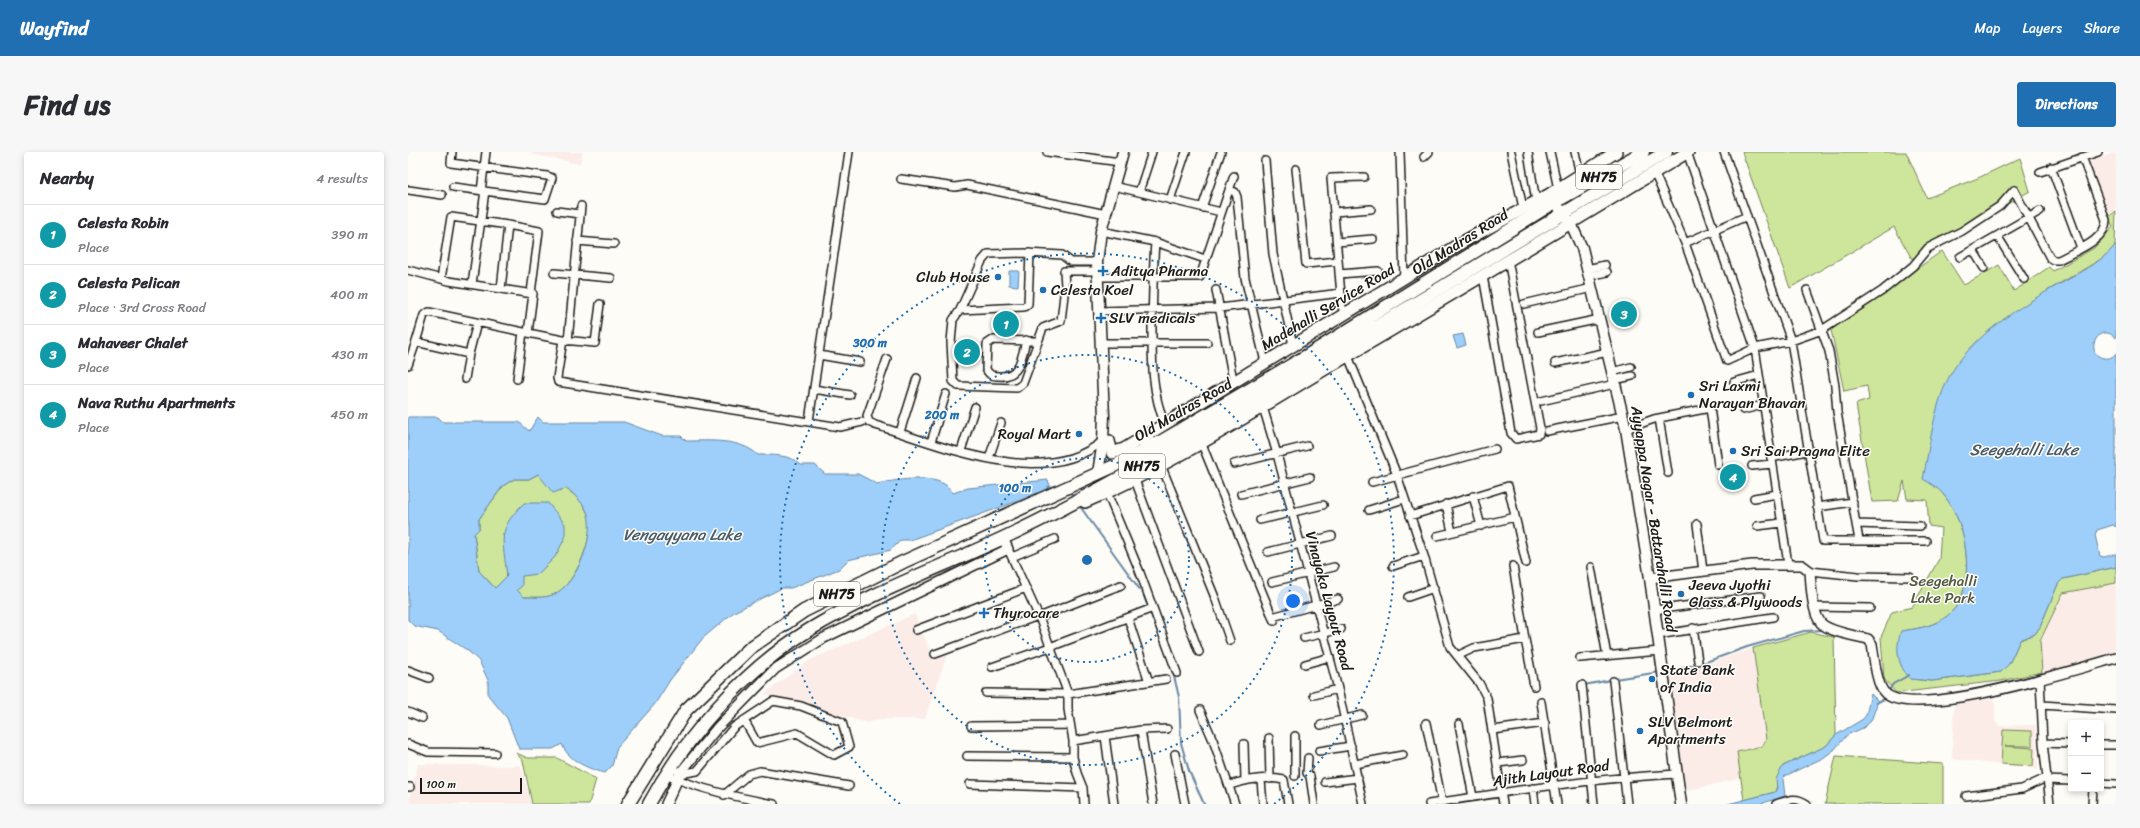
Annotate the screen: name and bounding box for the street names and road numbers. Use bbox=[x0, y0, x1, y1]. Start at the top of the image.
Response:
road number: NH75 bbox=[1576, 165, 1622, 189]
street label: Old Madras Road bbox=[1407, 201, 1514, 282]
street label: Madehalli Service Road bbox=[1256, 256, 1401, 358]
street label: Old Madras Road bbox=[1129, 371, 1238, 449]
street label: Ayyappa Nagar - Battarahalli Road bbox=[1623, 403, 1685, 635]
road number: NH75 bbox=[1119, 454, 1165, 478]
street label: Vinayaka Layout Road bbox=[1298, 528, 1360, 675]
road number: NH75 bbox=[814, 582, 860, 606]
street label: Ajith Layout Road bbox=[1490, 752, 1612, 794]

